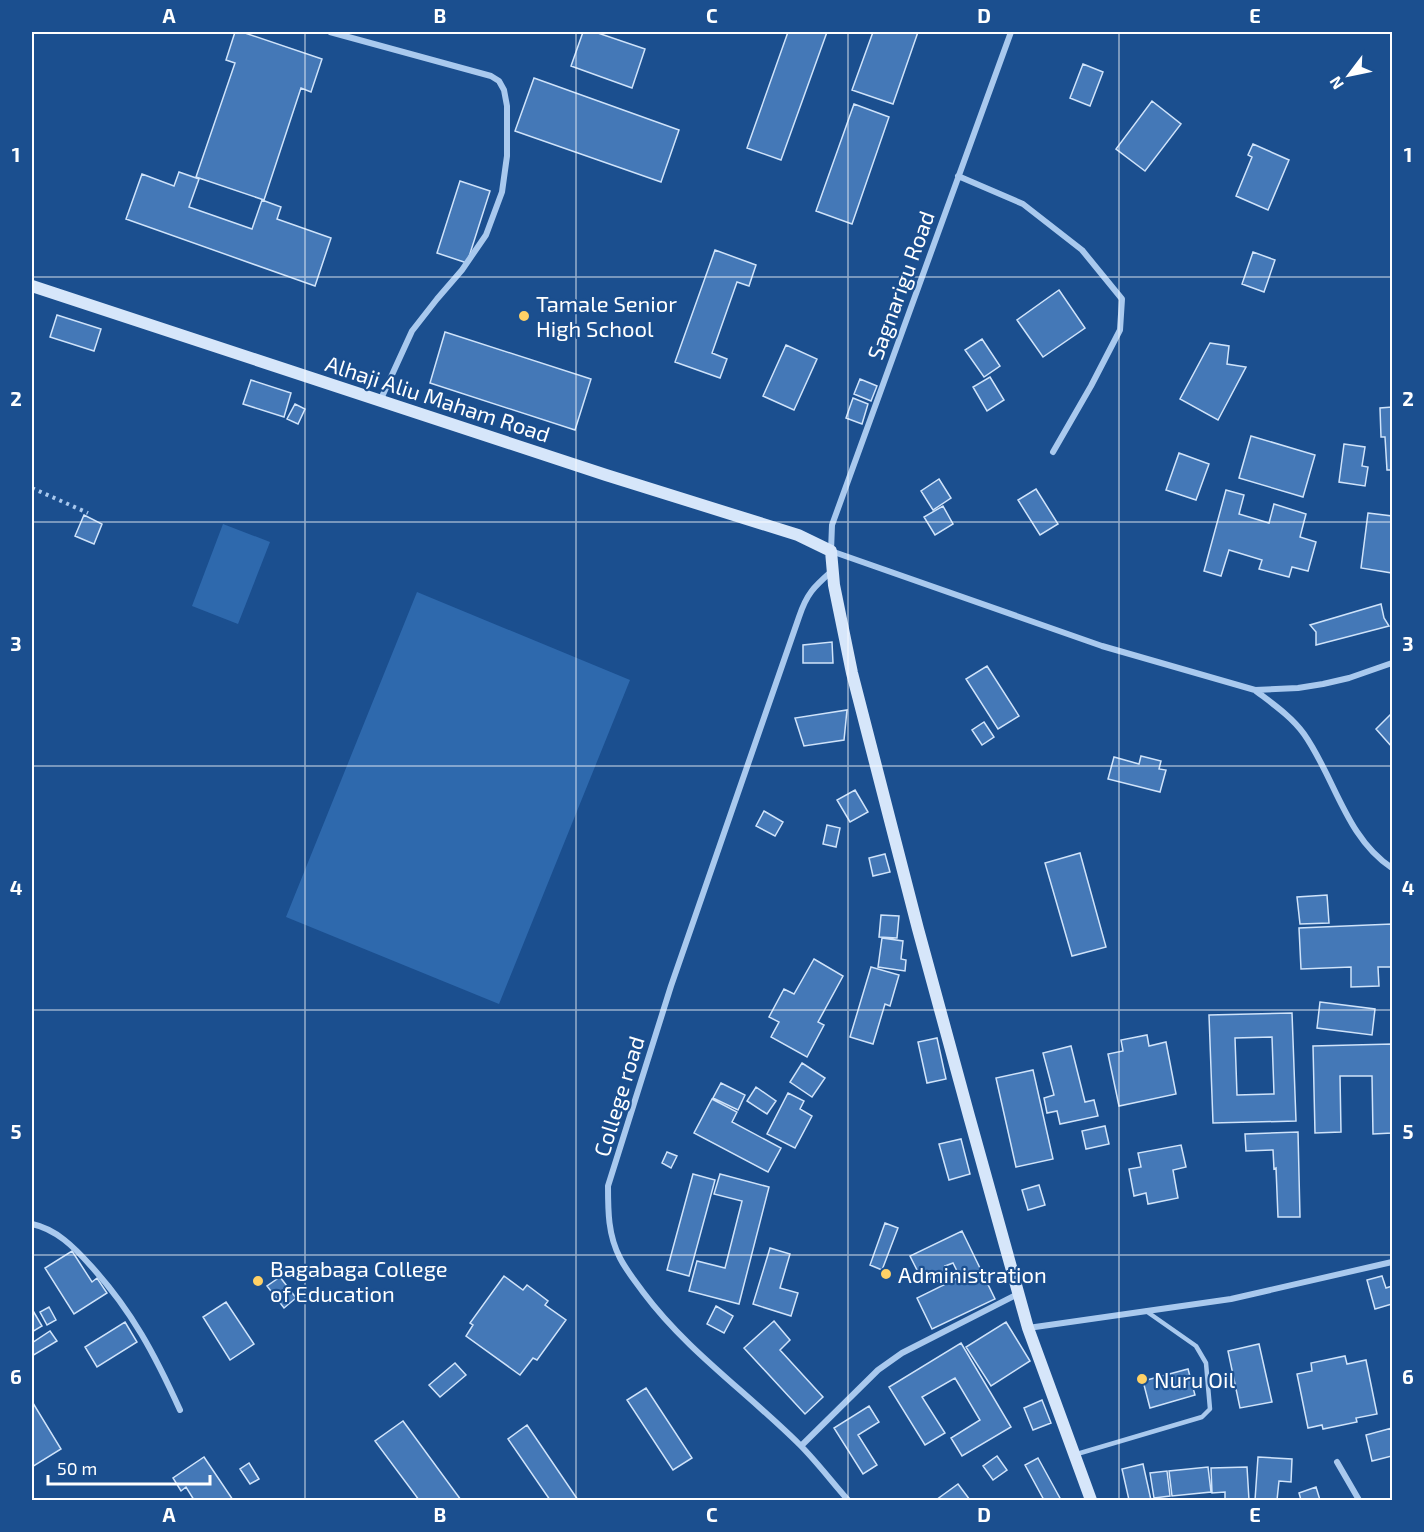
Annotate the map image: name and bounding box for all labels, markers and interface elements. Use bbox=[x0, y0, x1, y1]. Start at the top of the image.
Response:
text: A bbox=[162, 3, 176, 27]
text: B bbox=[434, 3, 446, 27]
text: C bbox=[706, 3, 718, 27]
text: D bbox=[977, 3, 991, 27]
text: E bbox=[1249, 3, 1261, 27]
north arrow bbox=[1319, 45, 1379, 105]
text: N bbox=[1325, 73, 1347, 93]
text: 1 bbox=[12, 142, 20, 166]
text: 1 bbox=[1404, 142, 1412, 166]
street label: Sagnarigu Road bbox=[861, 207, 939, 363]
place label: Tamale Senior High School bbox=[536, 290, 677, 341]
marker: Tamale Senior High School bbox=[517, 309, 531, 323]
street label: Alhaji Aliu Maham Road bbox=[322, 349, 554, 448]
text: 2 bbox=[10, 386, 22, 410]
text: 2 bbox=[1402, 386, 1414, 410]
text: 3 bbox=[10, 631, 22, 655]
text: 3 bbox=[1402, 631, 1414, 655]
text: 4 bbox=[10, 875, 23, 899]
text: 4 bbox=[1402, 875, 1415, 899]
street label: College road bbox=[587, 1033, 649, 1159]
text: 5 bbox=[10, 1119, 22, 1143]
text: 5 bbox=[1402, 1119, 1414, 1143]
place label: Bagabaga College of Education bbox=[270, 1255, 448, 1306]
place label: Administration bbox=[898, 1261, 1047, 1287]
marker: Administration bbox=[879, 1267, 893, 1281]
marker: Bagabaga College of Education bbox=[251, 1274, 265, 1288]
text: 6 bbox=[10, 1364, 22, 1388]
text: 6 bbox=[1402, 1364, 1414, 1388]
place label: Nuru Oil bbox=[1154, 1366, 1235, 1392]
marker: Nuru Oil bbox=[1135, 1372, 1149, 1386]
scale bar bbox=[48, 1448, 210, 1486]
text: 50 m bbox=[57, 1457, 97, 1479]
text: A bbox=[162, 1502, 176, 1526]
text: B bbox=[434, 1502, 446, 1526]
text: C bbox=[706, 1502, 718, 1526]
text: D bbox=[977, 1502, 991, 1526]
text: E bbox=[1249, 1502, 1261, 1526]

